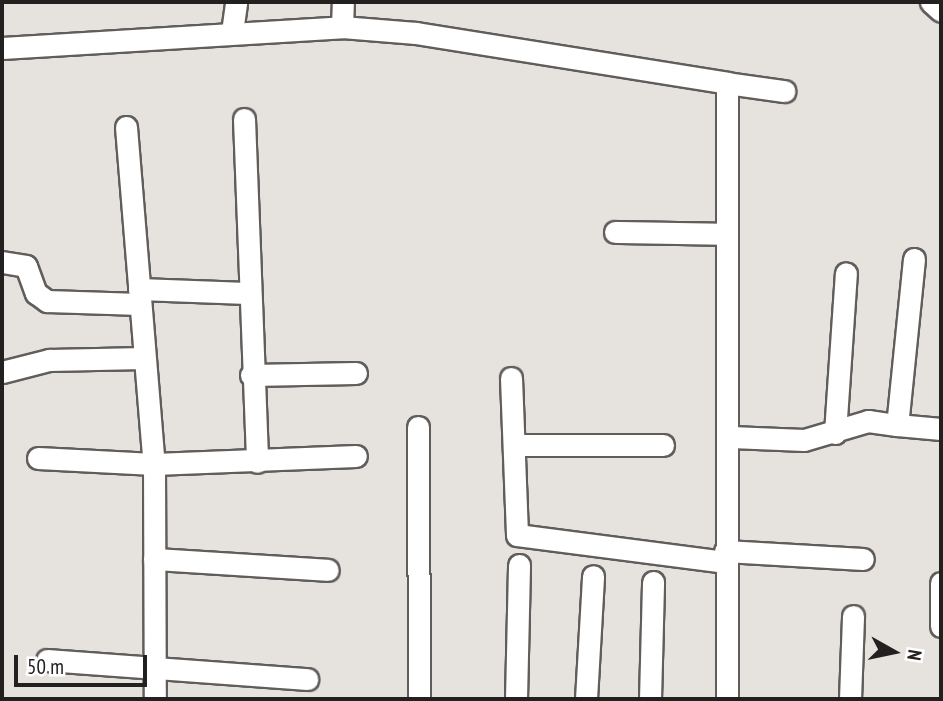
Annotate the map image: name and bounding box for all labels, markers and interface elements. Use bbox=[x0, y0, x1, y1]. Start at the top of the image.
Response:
north arrow bbox=[859, 617, 929, 687]
scale bar bbox=[18, 642, 150, 686]
text: N bbox=[902, 648, 927, 662]
text: 50 m bbox=[27, 653, 64, 680]

